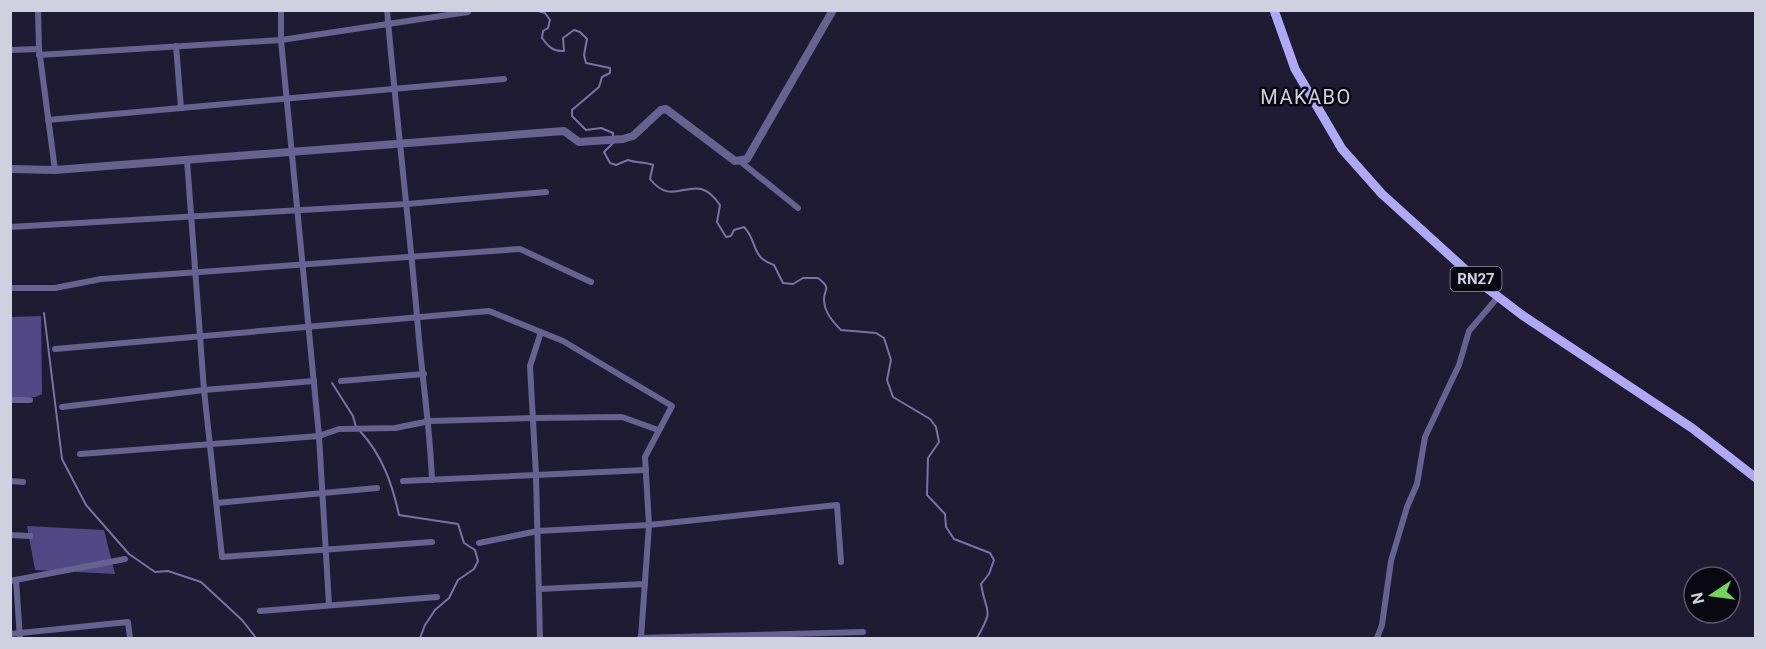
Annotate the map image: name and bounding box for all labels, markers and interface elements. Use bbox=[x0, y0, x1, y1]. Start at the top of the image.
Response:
district label: MAKABO bbox=[1260, 85, 1352, 109]
road number: RN27 bbox=[1450, 267, 1502, 291]
north arrow bbox=[1682, 565, 1742, 625]
text: N bbox=[1687, 591, 1708, 606]

